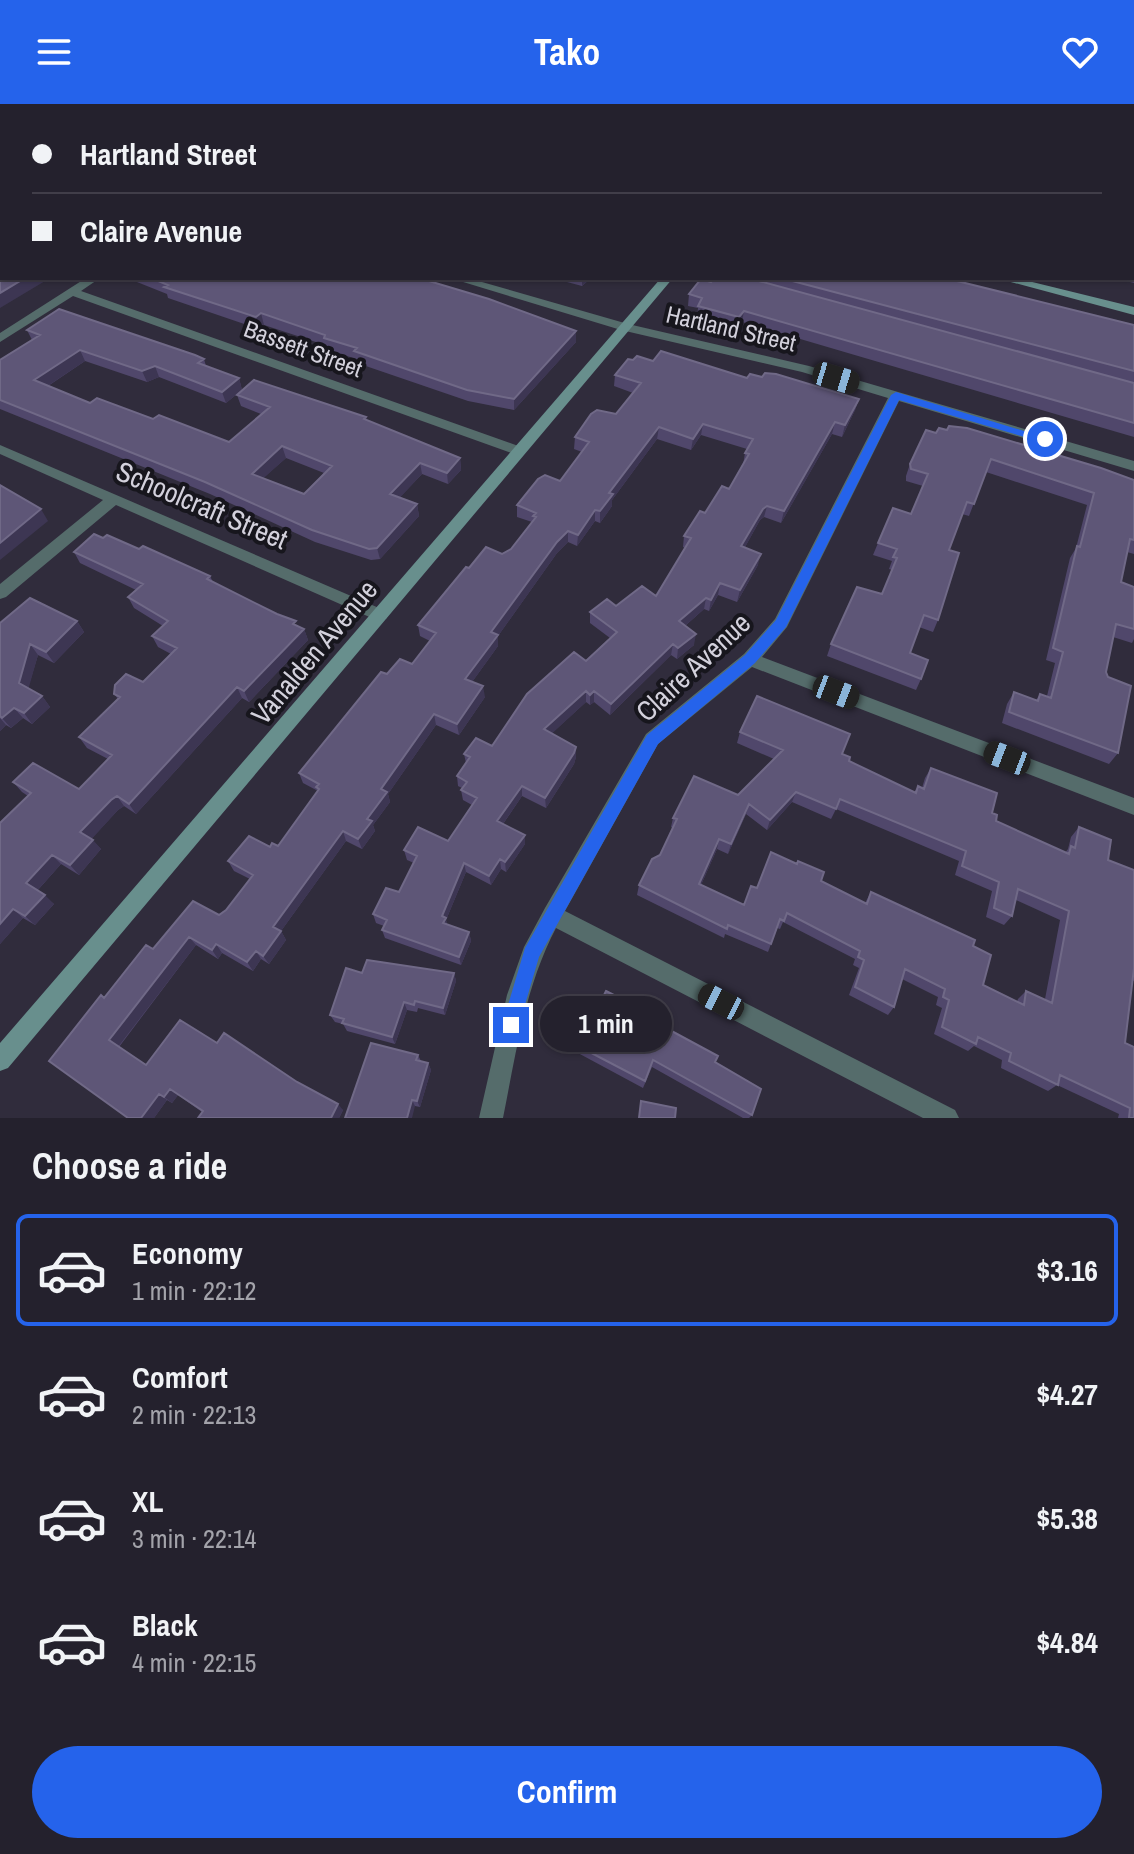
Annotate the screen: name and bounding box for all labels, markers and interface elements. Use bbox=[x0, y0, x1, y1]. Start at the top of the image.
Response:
text: Tako bbox=[534, 28, 600, 76]
icon: menu bbox=[32, 30, 76, 74]
icon: heart bbox=[1058, 30, 1102, 74]
text: Hartland Street bbox=[80, 134, 256, 174]
text: Claire Avenue bbox=[80, 211, 242, 251]
street label: Hartland Street bbox=[663, 298, 800, 359]
street label: Bassett Street bbox=[240, 312, 367, 384]
car bbox=[810, 360, 862, 396]
route start bbox=[1027, 421, 1063, 457]
street label: Schoolcraft Street bbox=[111, 452, 293, 558]
street label: Vanalden Avenue bbox=[242, 572, 386, 732]
street label: Claire Avenue bbox=[627, 604, 759, 730]
car bbox=[809, 672, 863, 712]
car bbox=[980, 738, 1034, 778]
car bbox=[694, 980, 748, 1024]
callout: 1 min bbox=[539, 997, 671, 1053]
text: 1 min bbox=[578, 1006, 634, 1041]
route end bbox=[493, 1007, 529, 1043]
text: Choose a ride bbox=[32, 1142, 227, 1190]
text: Economy bbox=[132, 1233, 243, 1273]
icon: car bbox=[36, 1234, 108, 1306]
text: $3.16 bbox=[1036, 1250, 1098, 1290]
text: 1 min · 22:12 bbox=[132, 1273, 256, 1308]
text: Comfort bbox=[132, 1357, 228, 1397]
icon: car bbox=[36, 1358, 108, 1430]
text: $4.27 bbox=[1036, 1374, 1098, 1414]
text: 2 min · 22:13 bbox=[132, 1397, 256, 1432]
text: XL bbox=[132, 1481, 163, 1521]
icon: car bbox=[36, 1482, 108, 1554]
text: $5.38 bbox=[1036, 1498, 1098, 1538]
text: 3 min · 22:14 bbox=[132, 1521, 256, 1556]
text: Black bbox=[132, 1605, 198, 1645]
icon: car bbox=[36, 1606, 108, 1678]
text: $4.84 bbox=[1036, 1622, 1098, 1662]
text: 4 min · 22:15 bbox=[132, 1645, 256, 1680]
button: Confirm bbox=[32, 1746, 1102, 1838]

